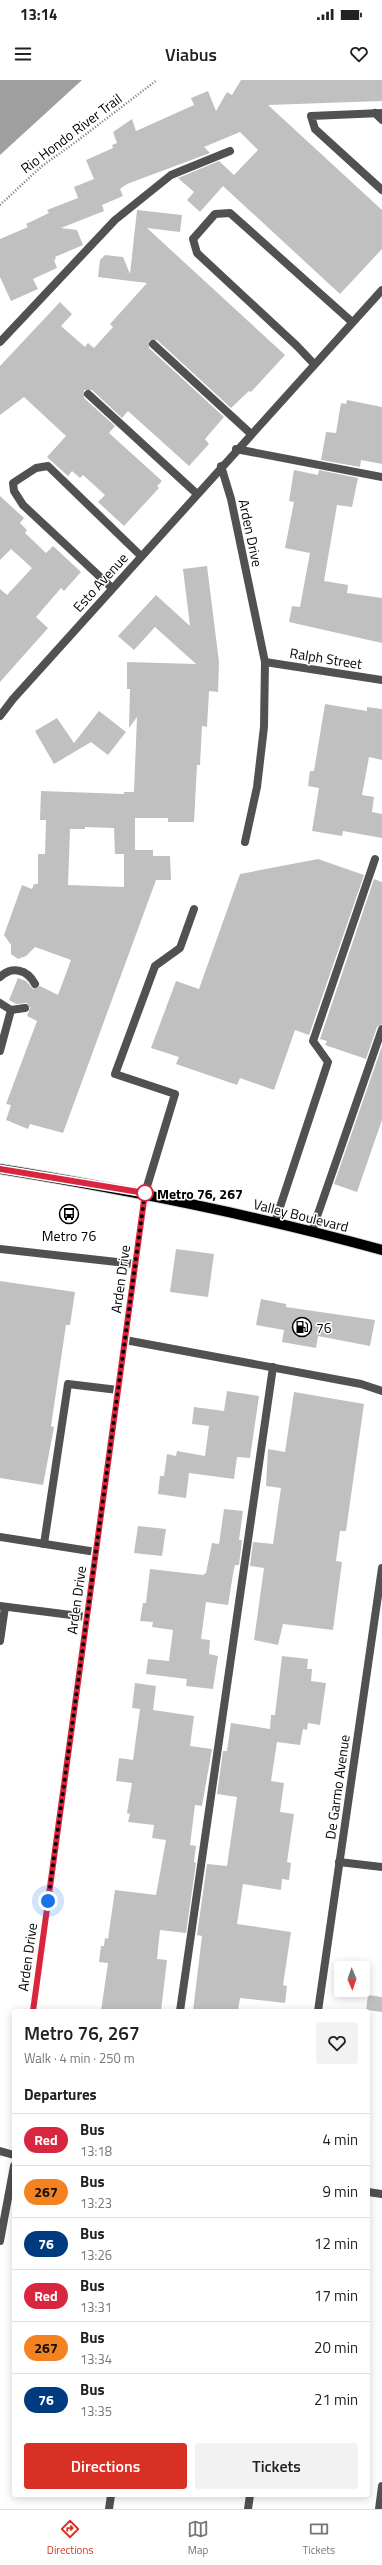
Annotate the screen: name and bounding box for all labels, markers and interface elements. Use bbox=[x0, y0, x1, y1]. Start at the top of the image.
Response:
text: 13:14 bbox=[20, 3, 57, 26]
text: Viabus bbox=[165, 41, 217, 68]
icon: menu bbox=[12, 43, 34, 65]
icon: heart bbox=[348, 43, 370, 65]
street label: Rio Hondo River Trail bbox=[16, 88, 126, 178]
street label: Arden Drive bbox=[234, 497, 268, 569]
street label: Esto Avenue bbox=[68, 548, 132, 616]
street label: Ralph Street bbox=[288, 642, 364, 674]
place label: Metro 76, 267 bbox=[157, 1183, 243, 1204]
marker: Metro 76, 267 bbox=[136, 1184, 154, 1202]
street label: Valley Boulevard bbox=[251, 1193, 351, 1237]
bus stop icon: Metro 76 bbox=[58, 1203, 80, 1225]
place label: Metro 76 bbox=[42, 1225, 96, 1246]
street label: Arden Drive bbox=[105, 1244, 135, 1314]
fuel station icon: 76 bbox=[291, 1316, 313, 1338]
place label: 76 bbox=[316, 1317, 332, 1338]
street label: Arden Drive bbox=[61, 1565, 91, 1635]
street label: De Garmo Avenue bbox=[319, 1733, 355, 1841]
your location bbox=[38, 1891, 58, 1911]
street label: Arden Drive bbox=[12, 1922, 42, 1992]
north arrow bbox=[334, 1961, 370, 1997]
map controls bbox=[334, 1961, 370, 1997]
text: Metro 76, 267 bbox=[24, 2018, 140, 2047]
button: heart bbox=[316, 2022, 358, 2064]
text: Walk · 4 min · 250 m bbox=[24, 2048, 135, 2068]
text: Departures bbox=[24, 2083, 97, 2106]
text: Bus bbox=[80, 2118, 105, 2141]
text: 4 min bbox=[322, 2128, 358, 2151]
text: Red bbox=[34, 2129, 58, 2150]
text: 13:18 bbox=[80, 2141, 112, 2161]
text: Bus bbox=[80, 2170, 105, 2193]
text: 9 min bbox=[322, 2180, 358, 2203]
text: 267 bbox=[34, 2181, 58, 2202]
text: 13:23 bbox=[80, 2193, 112, 2213]
text: Bus bbox=[80, 2222, 105, 2245]
text: 12 min bbox=[314, 2232, 358, 2255]
text: 76 bbox=[38, 2233, 54, 2254]
text: 13:26 bbox=[80, 2245, 112, 2265]
text: Bus bbox=[80, 2274, 105, 2297]
text: 17 min bbox=[314, 2284, 358, 2307]
text: Red bbox=[34, 2285, 58, 2306]
text: 13:31 bbox=[80, 2297, 112, 2317]
text: Bus bbox=[80, 2326, 105, 2349]
text: 20 min bbox=[314, 2336, 358, 2359]
text: 267 bbox=[34, 2337, 58, 2358]
text: 13:34 bbox=[80, 2349, 112, 2369]
text: Bus bbox=[80, 2378, 105, 2401]
text: 21 min bbox=[314, 2388, 358, 2411]
text: 76 bbox=[38, 2389, 54, 2410]
text: 13:35 bbox=[80, 2401, 112, 2421]
button: Directions bbox=[24, 2443, 187, 2489]
button: Tickets bbox=[195, 2443, 358, 2489]
tab: Directions bbox=[47, 2518, 93, 2558]
tab: Map bbox=[187, 2518, 209, 2558]
tab: Tickets bbox=[303, 2518, 335, 2558]

